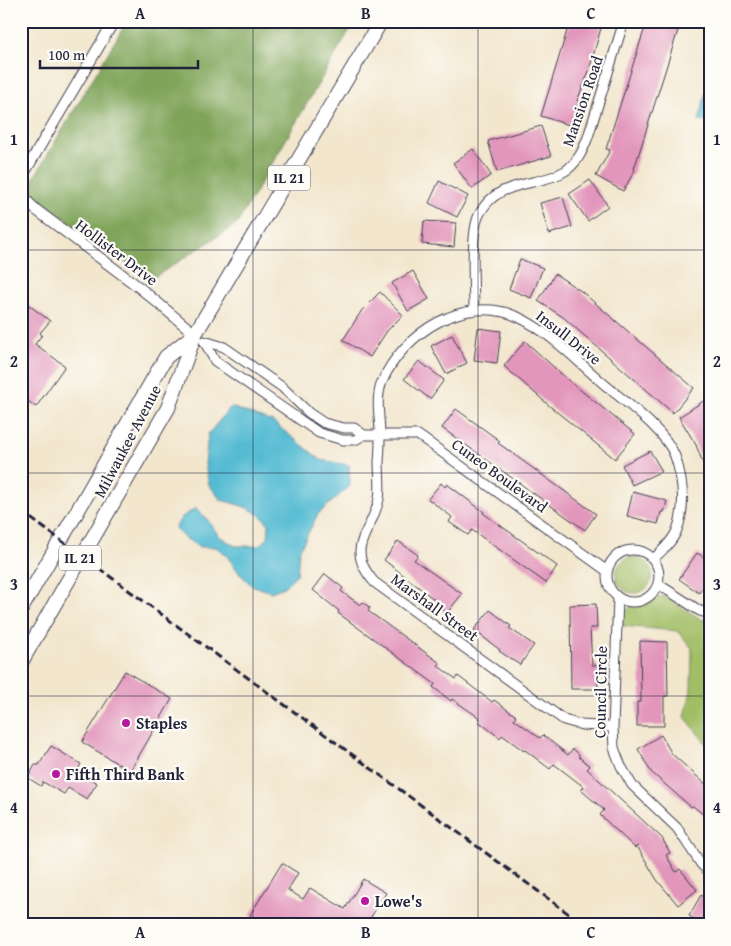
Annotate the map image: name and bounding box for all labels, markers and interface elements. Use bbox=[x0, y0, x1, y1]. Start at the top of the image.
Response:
text: A bbox=[135, 1, 146, 25]
text: B bbox=[361, 1, 371, 25]
text: C bbox=[586, 1, 596, 25]
scale bar bbox=[40, 38, 198, 70]
text: 100 m bbox=[48, 44, 86, 65]
street label: Mansion Road bbox=[555, 52, 609, 150]
text: 1 bbox=[10, 127, 18, 151]
text: 1 bbox=[713, 127, 721, 151]
road number: IL 21 bbox=[268, 166, 310, 190]
street label: Hollister Drive bbox=[71, 213, 163, 291]
street label: Insull Drive bbox=[531, 304, 607, 370]
text: 2 bbox=[10, 349, 18, 373]
text: 2 bbox=[713, 349, 721, 373]
street label: Milwaukee Avenue bbox=[87, 380, 167, 502]
street label: Cuneo Boulevard bbox=[447, 432, 553, 518]
road number: IL 21 bbox=[59, 546, 101, 570]
street label: Marshall Street bbox=[386, 567, 484, 647]
text: 3 bbox=[10, 572, 18, 596]
text: 3 bbox=[713, 572, 721, 596]
street label: Council Circle bbox=[587, 646, 613, 738]
place label: Staples bbox=[136, 711, 188, 735]
marker: Staples bbox=[120, 717, 132, 729]
place label: Fifth Third Bank bbox=[66, 762, 185, 786]
marker: Fifth Third Bank bbox=[50, 768, 62, 780]
text: 4 bbox=[10, 795, 18, 819]
text: 4 bbox=[713, 795, 721, 819]
place label: Lowe's bbox=[375, 889, 422, 913]
marker: Lowe's bbox=[359, 895, 371, 907]
text: A bbox=[135, 920, 146, 944]
text: B bbox=[361, 920, 371, 944]
text: C bbox=[586, 920, 596, 944]

